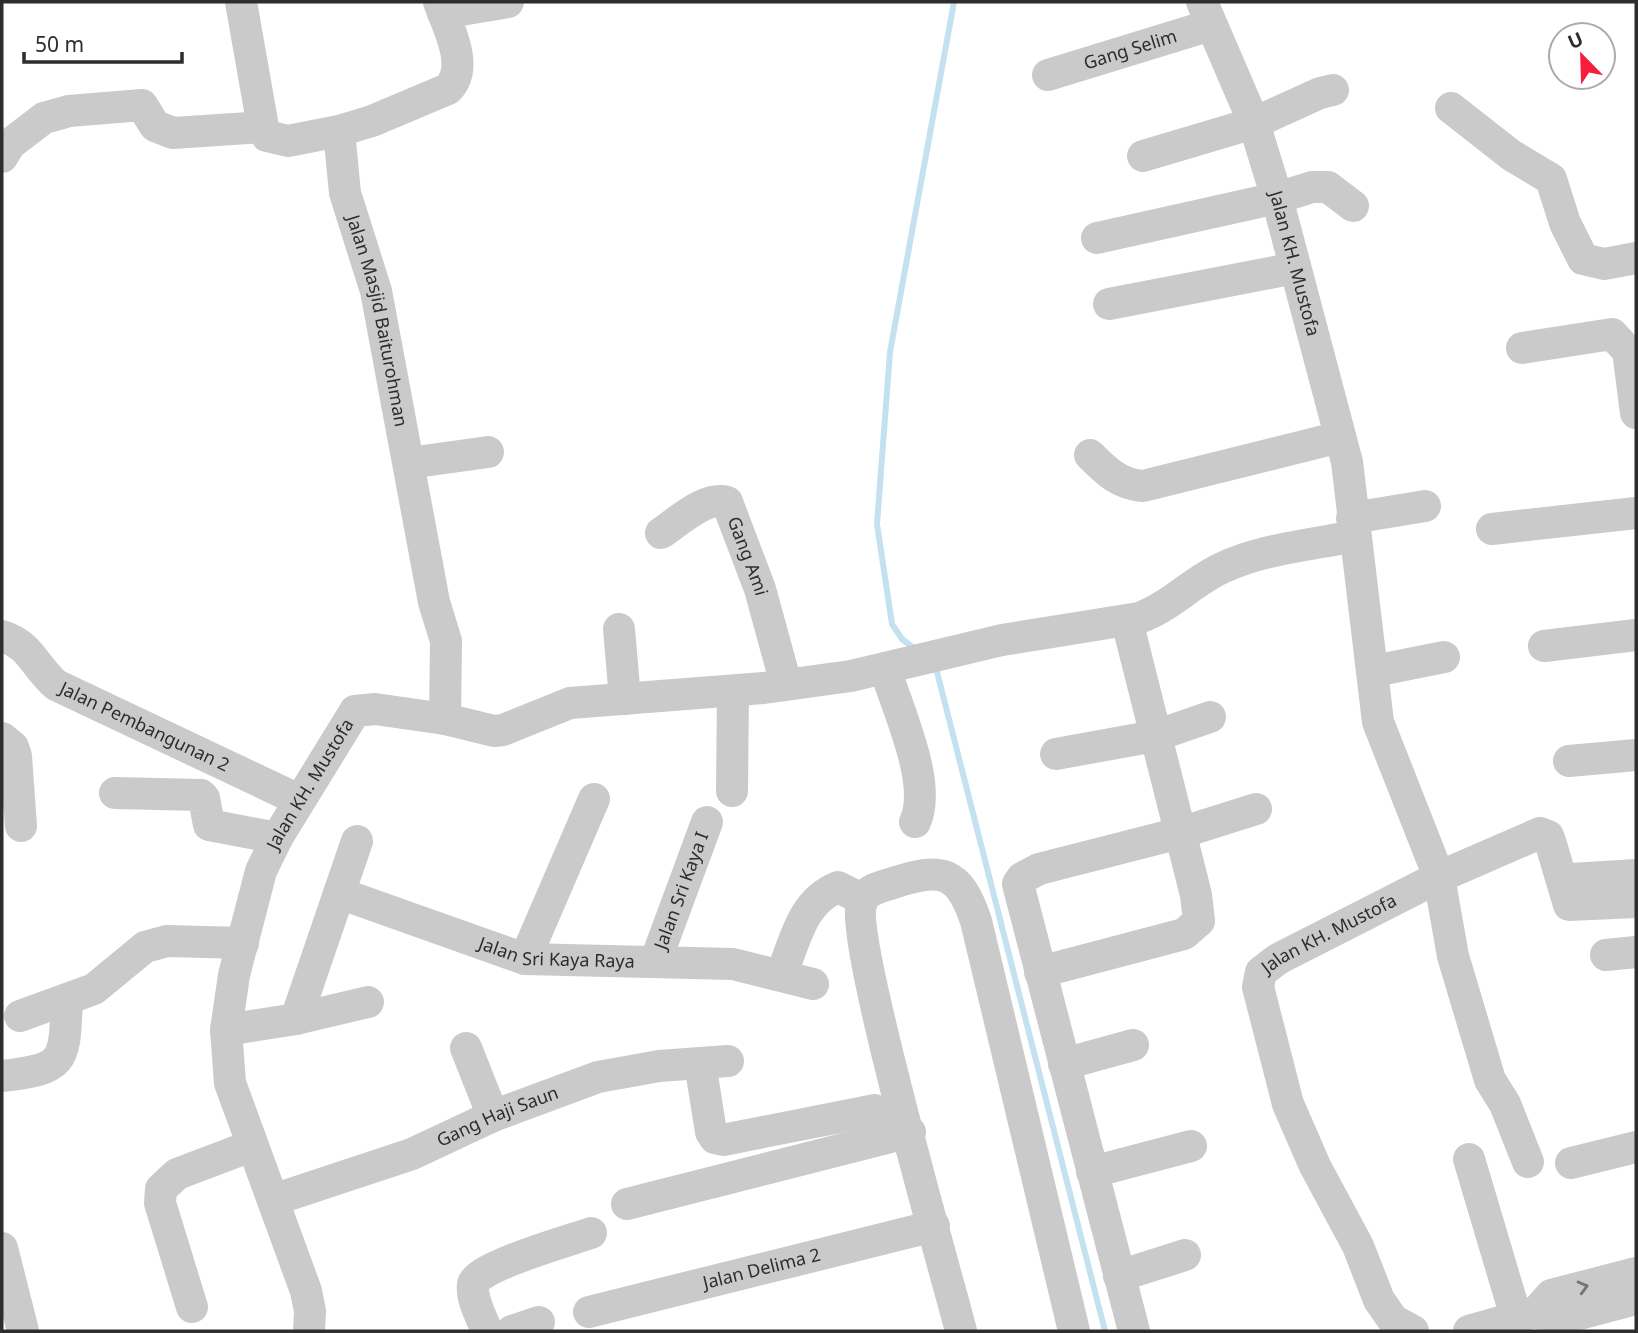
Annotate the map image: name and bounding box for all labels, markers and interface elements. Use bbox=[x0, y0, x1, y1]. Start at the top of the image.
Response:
scale bar bbox=[24, 21, 182, 65]
north arrow bbox=[1547, 21, 1617, 91]
street label: Gang Selim bbox=[1080, 23, 1179, 74]
text: U bbox=[1564, 26, 1587, 55]
text: 50 m bbox=[35, 30, 84, 58]
street label: Jalan KH. Mustofa bbox=[1264, 186, 1326, 339]
street label: Jalan Masjid Baiturohman bbox=[341, 210, 414, 429]
street label: Gang Ami bbox=[723, 513, 774, 598]
street label: Jalan Pembangunan 2 bbox=[54, 675, 234, 776]
street label: Jalan KH. Mustofa bbox=[259, 714, 359, 855]
street label: Jalan Sri Kaya I bbox=[647, 828, 713, 954]
street label: Jalan KH. Mustofa bbox=[1254, 888, 1400, 980]
street label: Jalan Sri Kaya Raya bbox=[474, 930, 635, 973]
street label: Gang Haji Saun bbox=[432, 1080, 562, 1152]
street label: Jalan Delima 2 bbox=[698, 1242, 823, 1295]
one-way arrow bbox=[1577, 1281, 1589, 1295]

